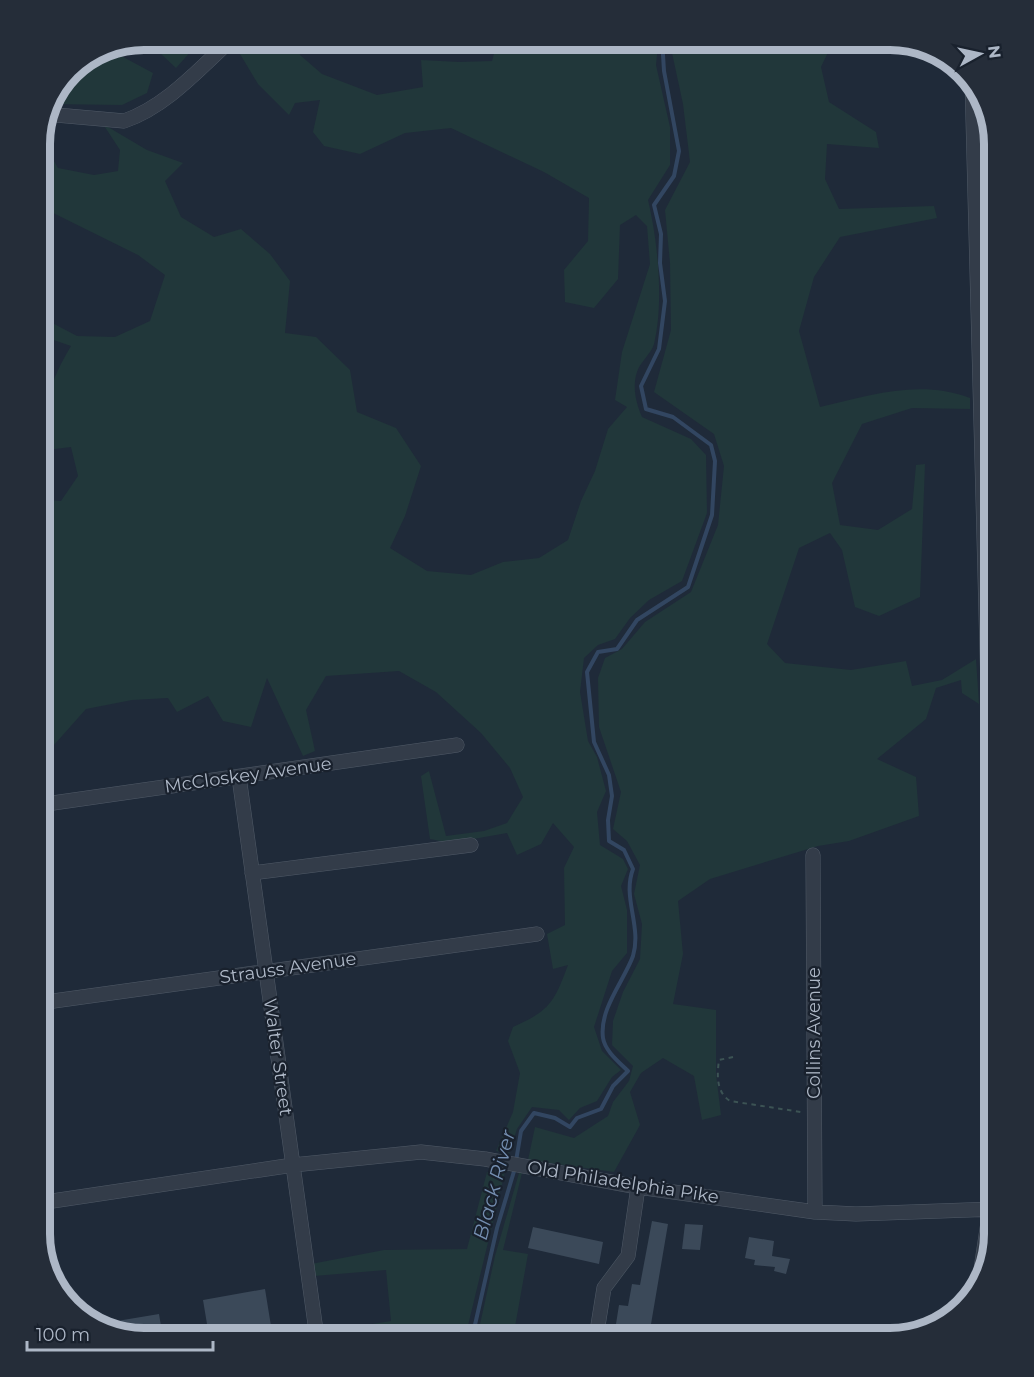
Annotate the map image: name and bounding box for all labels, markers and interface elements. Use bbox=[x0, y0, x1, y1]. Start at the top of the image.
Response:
north arrow bbox=[950, 24, 1010, 84]
text: N bbox=[984, 44, 1005, 60]
street label: McCloskey Avenue bbox=[163, 752, 333, 798]
street label: Strauss Avenue bbox=[218, 948, 358, 988]
street label: Collins Avenue bbox=[803, 967, 825, 1099]
street label: Walter Street bbox=[259, 997, 297, 1117]
water label: Black River bbox=[468, 1127, 520, 1243]
street label: Old Philadelphia Pike bbox=[526, 1156, 721, 1208]
scale bar bbox=[27, 1314, 213, 1352]
text: 100 m bbox=[36, 1324, 90, 1346]

